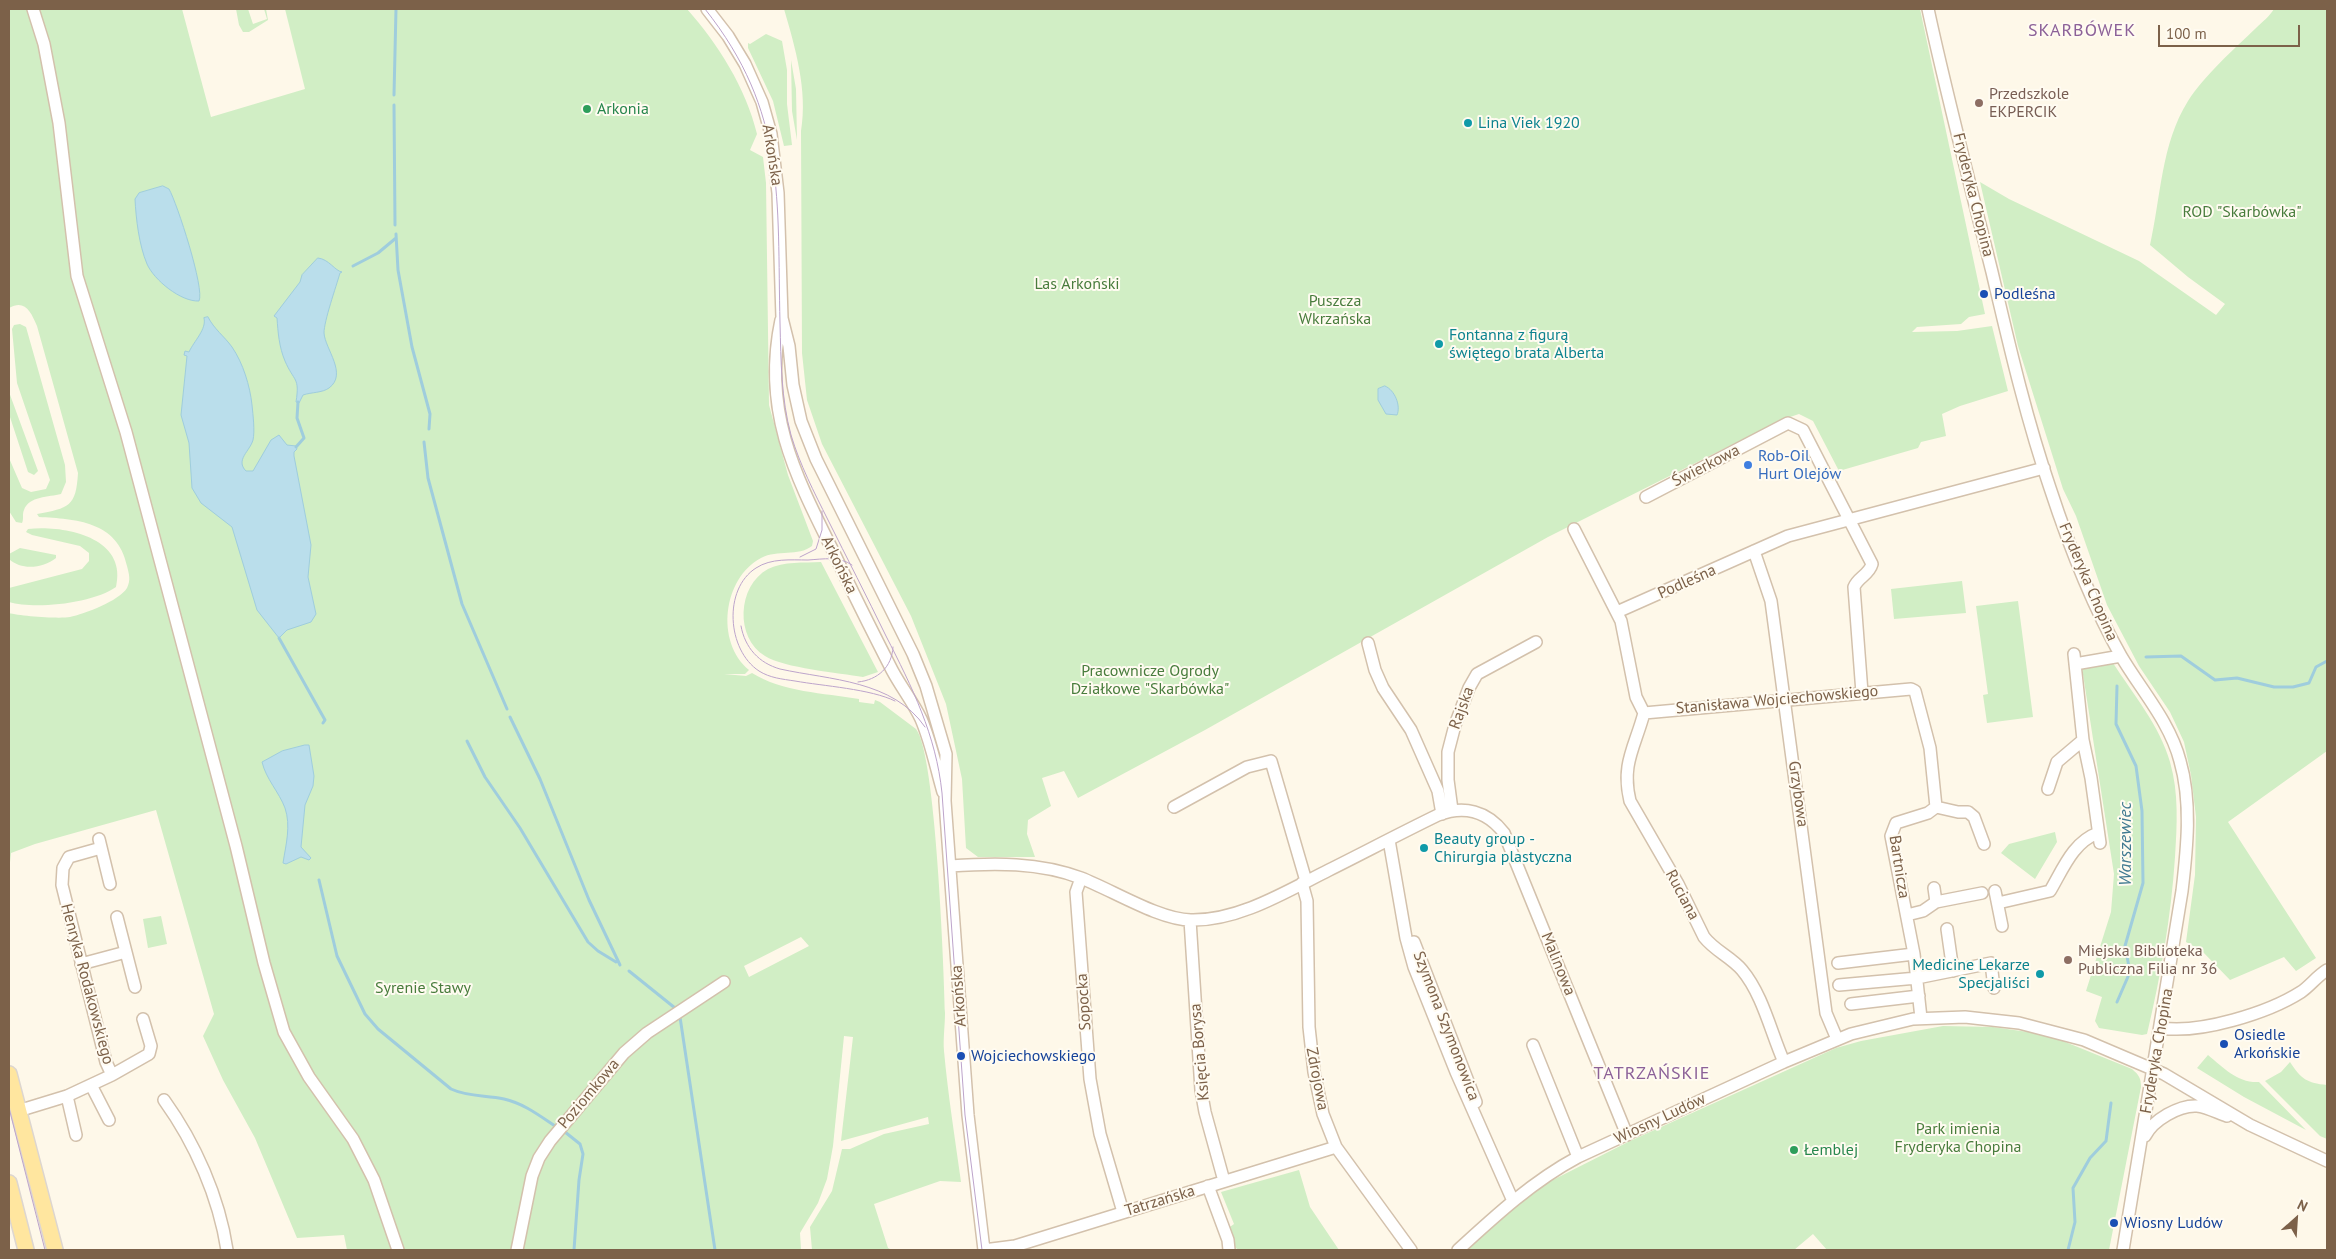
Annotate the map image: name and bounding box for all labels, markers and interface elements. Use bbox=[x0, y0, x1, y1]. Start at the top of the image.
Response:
scale bar bbox=[2161, 15, 2304, 47]
district label: SKARBÓWEK bbox=[2027, 20, 2137, 42]
text: 100 m bbox=[2166, 24, 2207, 43]
place label: Przedszkole EKPERCIK bbox=[1989, 84, 2069, 122]
marker: Przedszkole EKPERCIK bbox=[1973, 97, 1985, 109]
place label: Arkonia bbox=[597, 99, 649, 119]
marker: Arkonia bbox=[581, 103, 593, 115]
place label: Lina Viek 1920 bbox=[1478, 113, 1580, 133]
marker: Lina Viek 1920 bbox=[1462, 117, 1474, 129]
street label: Arkońska bbox=[758, 123, 786, 187]
street label: Fryderyka Chopina bbox=[1948, 131, 1998, 259]
park label: ROD "Skarbówka" bbox=[2182, 202, 2302, 222]
park label: Las Arkoński bbox=[1034, 274, 1120, 294]
place label: Podleśna bbox=[1994, 284, 2056, 304]
marker: Podleśna bbox=[1978, 288, 1990, 300]
park label: Puszcza Wkrzańska bbox=[1299, 291, 1371, 329]
place label: Fontanna z figurą świętego brata Alberta bbox=[1449, 325, 1604, 363]
marker: Fontanna z figurą świętego brata Alberta bbox=[1433, 338, 1445, 350]
street label: Świerkowa bbox=[1669, 441, 1743, 491]
place label: Rob-Oil Hurt Olejów bbox=[1758, 446, 1841, 484]
marker: Rob-Oil Hurt Olejów bbox=[1742, 459, 1754, 471]
street label: Fryderyka Chopina bbox=[2054, 520, 2122, 644]
street label: Arkońska bbox=[817, 533, 861, 597]
street label: Podleśna bbox=[1655, 561, 1719, 603]
park label: Pracownicze Ogrody Działkowe "Skarbówka" bbox=[1071, 661, 1229, 699]
street label: Stanisława Wojciechowskiego bbox=[1675, 682, 1879, 718]
street label: Rajska bbox=[1445, 684, 1479, 732]
street label: Grzybowa bbox=[1784, 760, 1812, 828]
water label: Warszewiec bbox=[2115, 802, 2137, 886]
place label: Beauty group - Chirurgia plastyczna bbox=[1434, 829, 1572, 867]
street label: Bartnicza bbox=[1885, 834, 1913, 900]
marker: Beauty group - Chirurgia plastyczna bbox=[1418, 842, 1430, 854]
street label: Ruciana bbox=[1661, 867, 1703, 923]
street label: Henryka Rodakowskiego bbox=[56, 901, 118, 1067]
street label: Malinowa bbox=[1537, 930, 1579, 998]
place label: Miejska Biblioteka Publiczna Filia nr 36 bbox=[2078, 941, 2217, 979]
street label: Szymona Szymonowica bbox=[1409, 949, 1483, 1103]
marker: Miejska Biblioteka Publiczna Filia nr 36 bbox=[2062, 954, 2074, 966]
place label: Medicine Lekarze Specjaliści bbox=[1912, 955, 2030, 993]
street label: Arkońska bbox=[947, 964, 971, 1028]
marker: Medicine Lekarze Specjaliści bbox=[2034, 968, 2046, 980]
street label: Sopocka bbox=[1072, 973, 1096, 1031]
park label: Syrenie Stawy bbox=[375, 978, 471, 998]
street label: Fryderyka Chopina bbox=[2137, 987, 2177, 1115]
street label: Księcia Borysa bbox=[1186, 1003, 1214, 1101]
place label: Osiedle Arkońskie bbox=[2234, 1025, 2300, 1063]
marker: Osiedle Arkońskie bbox=[2218, 1038, 2230, 1050]
place label: Wojciechowskiego bbox=[971, 1046, 1096, 1066]
street label: Zdrojowa bbox=[1301, 1046, 1333, 1112]
marker: Wojciechowskiego bbox=[955, 1050, 967, 1062]
street label: Poziomkowa bbox=[554, 1055, 624, 1133]
district label: TATRZAŃSKIE bbox=[1592, 1063, 1712, 1085]
street label: Wiosny Ludów bbox=[1611, 1089, 1709, 1149]
park label: Park imienia Fryderyka Chopina bbox=[1895, 1119, 2021, 1157]
place label: Łemblej bbox=[1804, 1140, 1858, 1160]
marker: Łemblej bbox=[1788, 1144, 1800, 1156]
street label: Tatrzańska bbox=[1123, 1181, 1197, 1221]
north arrow bbox=[2271, 1194, 2321, 1244]
text: N bbox=[2294, 1195, 2311, 1216]
place label: Wiosny Ludów bbox=[2124, 1213, 2223, 1233]
marker: Wiosny Ludów bbox=[2108, 1217, 2120, 1229]

